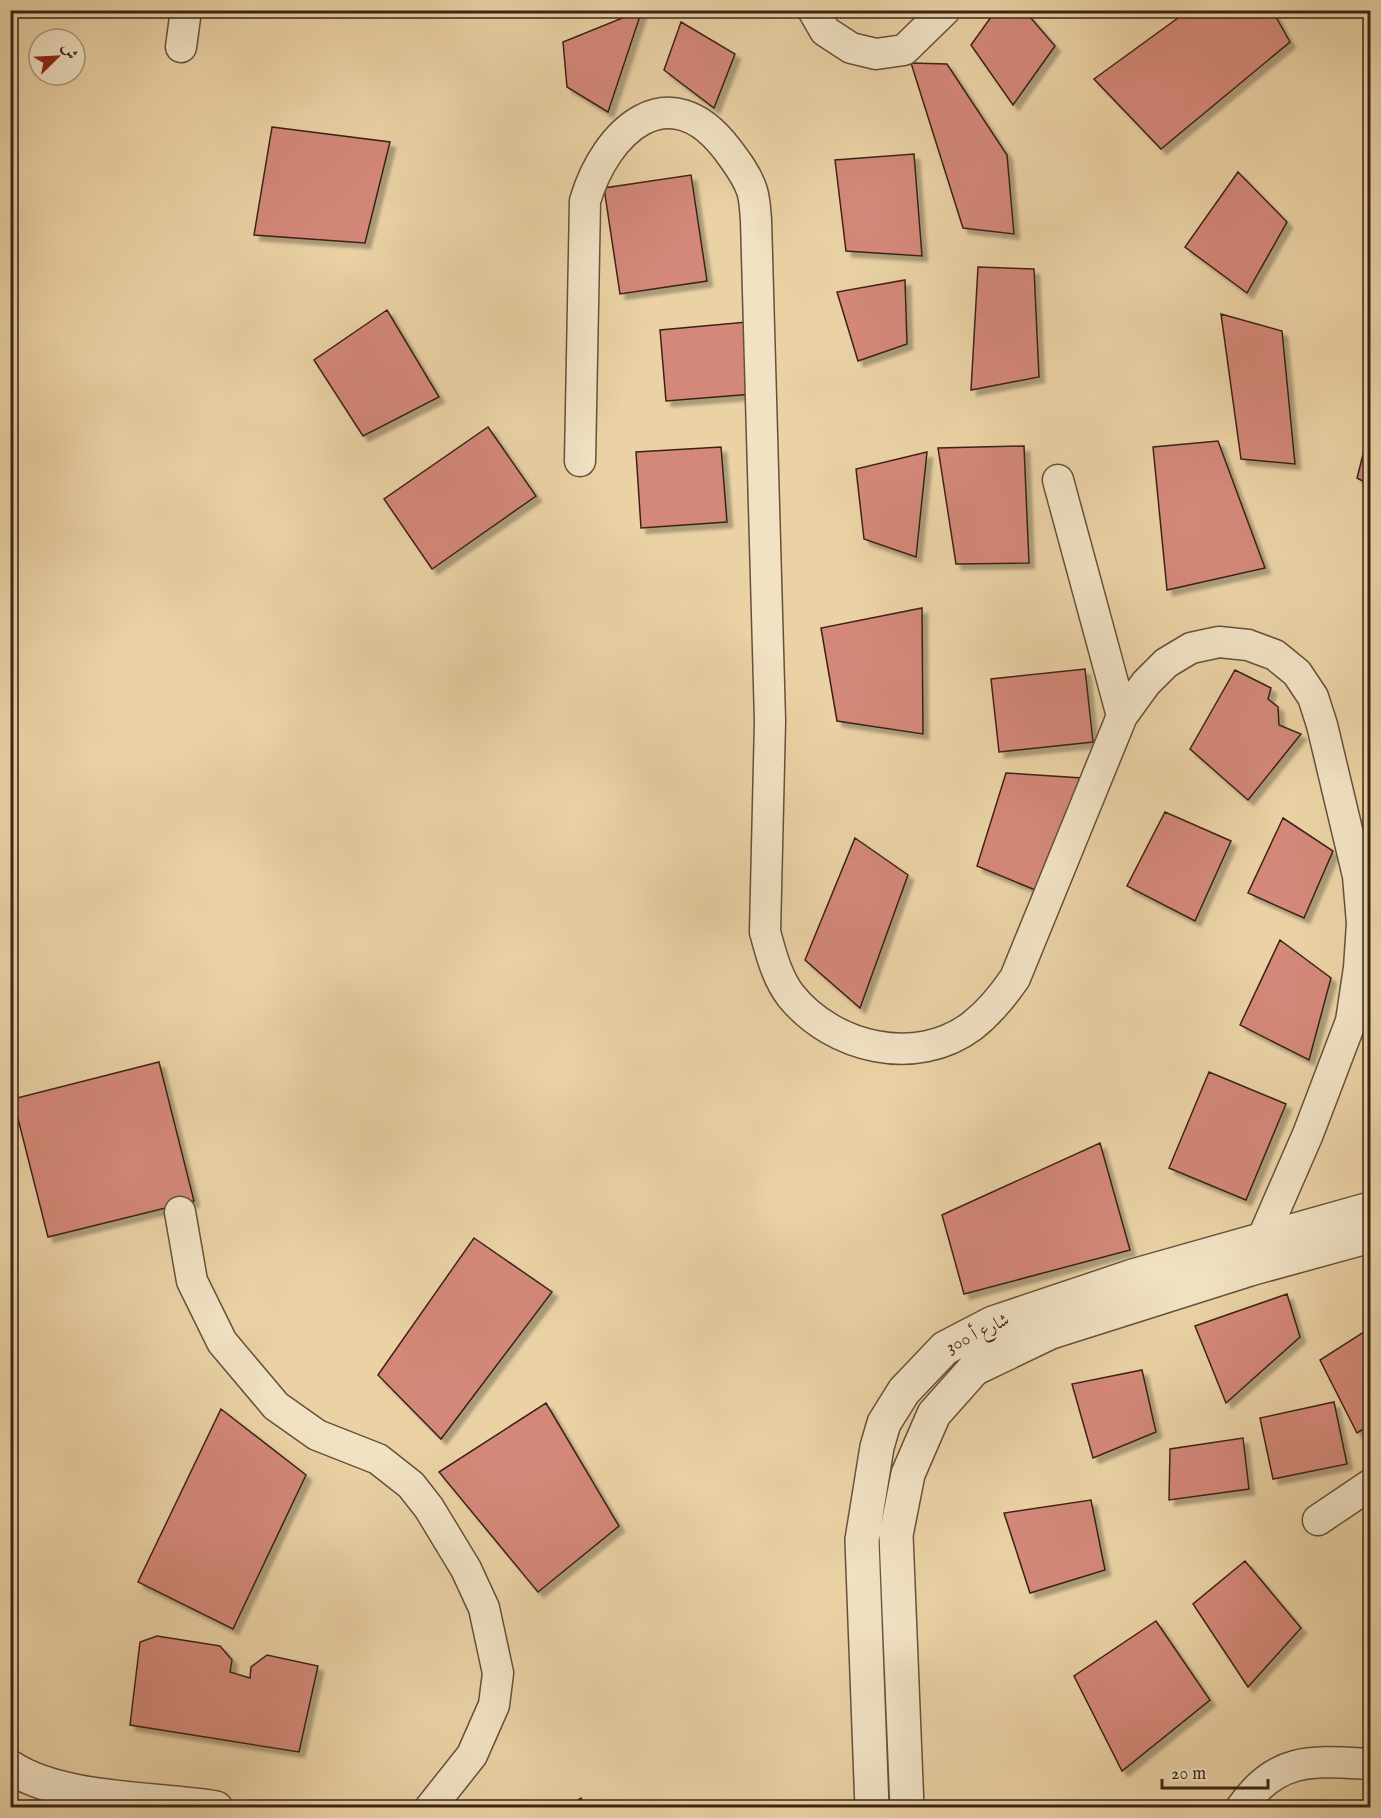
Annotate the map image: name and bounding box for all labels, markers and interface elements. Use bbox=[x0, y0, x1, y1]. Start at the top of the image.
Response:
north arrow bbox=[27, 27, 87, 87]
text: ش bbox=[57, 40, 81, 63]
street label: شارع أ 300 bbox=[941, 1306, 1014, 1361]
scale bar bbox=[1162, 1752, 1268, 1790]
text: 20 m bbox=[1171, 1763, 1206, 1786]

